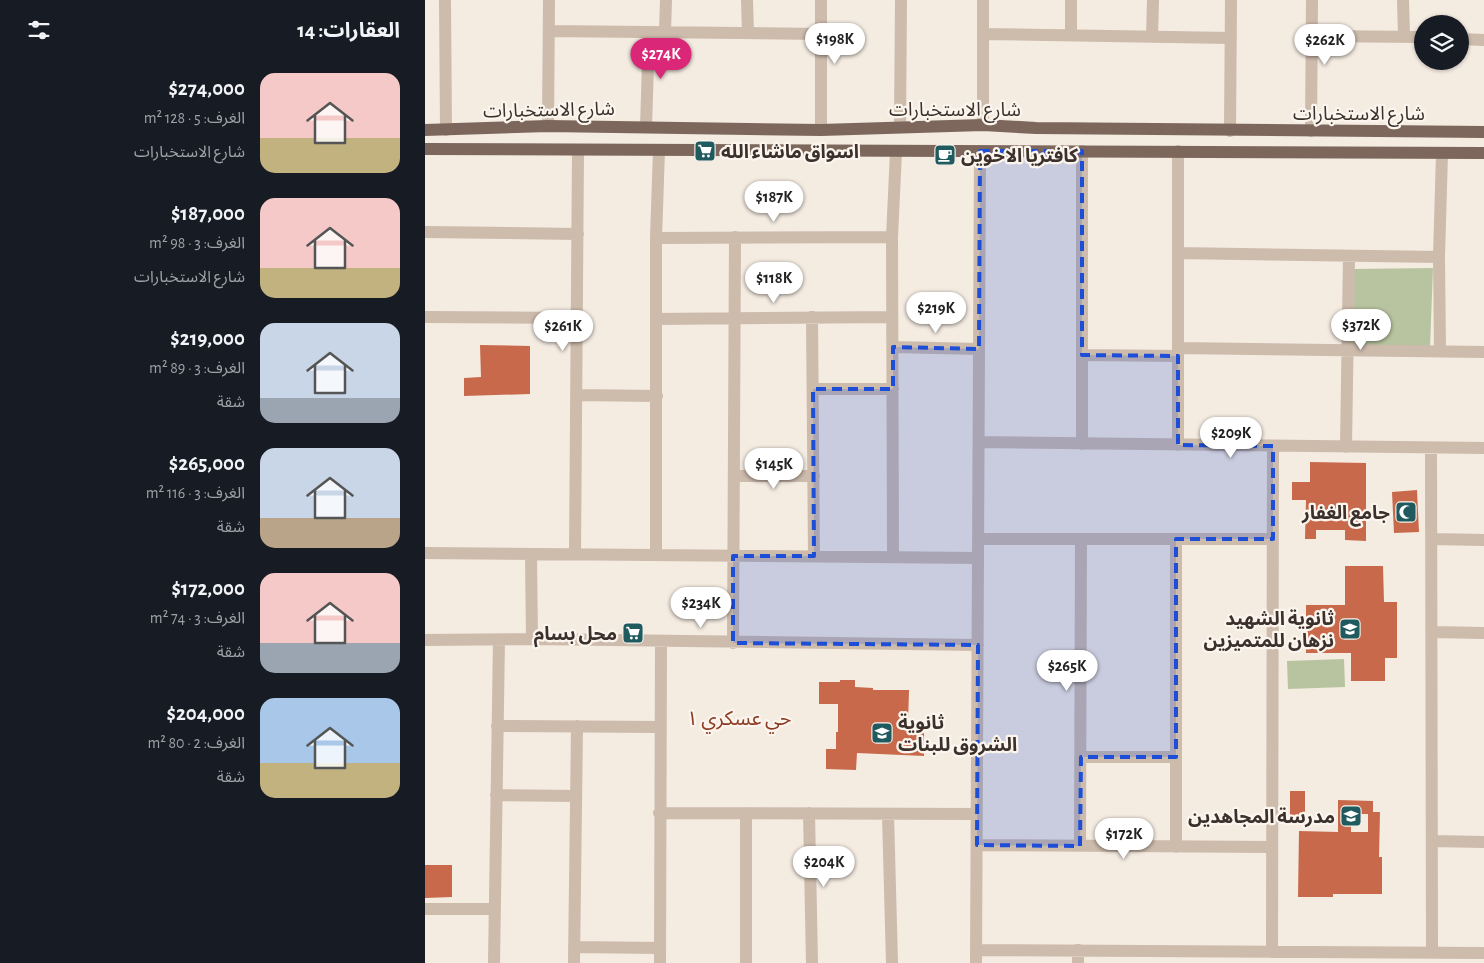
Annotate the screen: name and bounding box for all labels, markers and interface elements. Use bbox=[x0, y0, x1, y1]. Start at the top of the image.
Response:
map controls bbox=[1414, 15, 1469, 70]
button: layers bbox=[1414, 15, 1469, 70]
icon: filters bbox=[25, 16, 53, 44]
text: العقارات: 14 bbox=[297, 20, 400, 41]
pin: $198K bbox=[800, 22, 870, 65]
pin: $262K bbox=[1290, 23, 1360, 66]
text: $198K bbox=[816, 31, 854, 47]
text: $262K bbox=[1305, 32, 1345, 48]
pin: $274K bbox=[626, 38, 696, 80]
text: $274K bbox=[641, 46, 681, 62]
text: $274,000 bbox=[168, 78, 245, 99]
icon: home bbox=[300, 93, 360, 153]
street label: شارع الاستخبارات bbox=[483, 100, 615, 124]
street label: شارع الاستخبارات bbox=[889, 101, 1021, 123]
street label: شارع الاستخبارات bbox=[1293, 105, 1425, 127]
text: الغرف: 5 · 128 m² bbox=[144, 110, 245, 126]
supermarket icon: اسواق ماشاء الله bbox=[693, 139, 717, 163]
place label: اسواق ماشاء الله bbox=[721, 143, 859, 162]
cafe icon: كافتريا الاخوين bbox=[933, 143, 957, 167]
text: شارع الاستخبارات bbox=[134, 144, 245, 160]
place label: كافتريا الاخوين bbox=[961, 147, 1078, 167]
pin: $187K bbox=[739, 180, 809, 223]
text: $187K bbox=[755, 189, 793, 205]
text: $187,000 bbox=[171, 203, 245, 224]
icon: home bbox=[300, 218, 360, 278]
text: الغرف: 3 · 98 m² bbox=[149, 235, 245, 251]
pin: $118K bbox=[739, 262, 809, 304]
text: شارع الاستخبارات bbox=[134, 269, 245, 285]
text: $118K bbox=[756, 270, 792, 286]
pin: $219K bbox=[901, 292, 971, 334]
text: $219K bbox=[917, 300, 955, 316]
pin: $372K bbox=[1326, 308, 1396, 351]
pin: $261K bbox=[528, 310, 598, 352]
text: $372K bbox=[1342, 317, 1380, 333]
text: $261K bbox=[544, 318, 582, 334]
text: $219,000 bbox=[170, 328, 245, 349]
icon: home bbox=[300, 343, 360, 403]
text: الغرف: 3 · 89 m² bbox=[149, 360, 245, 376]
text: شقة bbox=[217, 394, 245, 410]
pin: $209K bbox=[1196, 416, 1266, 459]
text: $209K bbox=[1211, 425, 1251, 441]
pin: $145K bbox=[739, 448, 809, 490]
text: $265,000 bbox=[169, 453, 245, 474]
text: $145K bbox=[755, 456, 793, 472]
icon: home bbox=[300, 468, 360, 528]
text: الغرف: 3 · 116 m² bbox=[146, 485, 245, 501]
mosque icon: جامع الغفار bbox=[1394, 500, 1418, 524]
place label: جامع الغفار bbox=[1301, 504, 1390, 527]
text: شقة bbox=[217, 519, 245, 535]
text: $172,000 bbox=[171, 578, 245, 599]
pin: $234K bbox=[666, 586, 736, 629]
icon: home bbox=[300, 593, 360, 653]
text: $234K bbox=[681, 595, 721, 611]
place label: ثانوية الشهيد نزهان للمتميزين bbox=[1203, 609, 1334, 652]
text: الغرف: 3 · 74 m² bbox=[150, 610, 245, 626]
school or university icon: ثانوية الشهيد نزهان للمتميزين bbox=[1338, 617, 1362, 641]
supermarket icon: محل بسام bbox=[621, 621, 645, 645]
place label: محل بسام bbox=[534, 625, 617, 648]
text: شقة bbox=[217, 644, 245, 660]
pin: $265K bbox=[1032, 650, 1102, 692]
text: $265K bbox=[1048, 658, 1086, 674]
text: $204,000 bbox=[167, 703, 245, 724]
district label: حي عسكري ١ bbox=[687, 709, 791, 734]
place label: ثانوية الشروق للبنات bbox=[898, 713, 1017, 756]
icon: home bbox=[300, 718, 360, 778]
school or university icon: ثانوية الشروق للبنات bbox=[870, 721, 894, 745]
text: الغرف: 2 · 80 m² bbox=[147, 735, 245, 751]
text: شقة bbox=[217, 769, 245, 785]
school or university icon: مدرسة المجاهدين bbox=[1339, 804, 1363, 828]
place label: مدرسة المجاهدين bbox=[1188, 807, 1335, 828]
pin: $172K bbox=[1089, 818, 1159, 860]
text: $172K bbox=[1106, 826, 1142, 842]
pin: $204K bbox=[789, 846, 859, 888]
text: $204K bbox=[804, 854, 844, 870]

